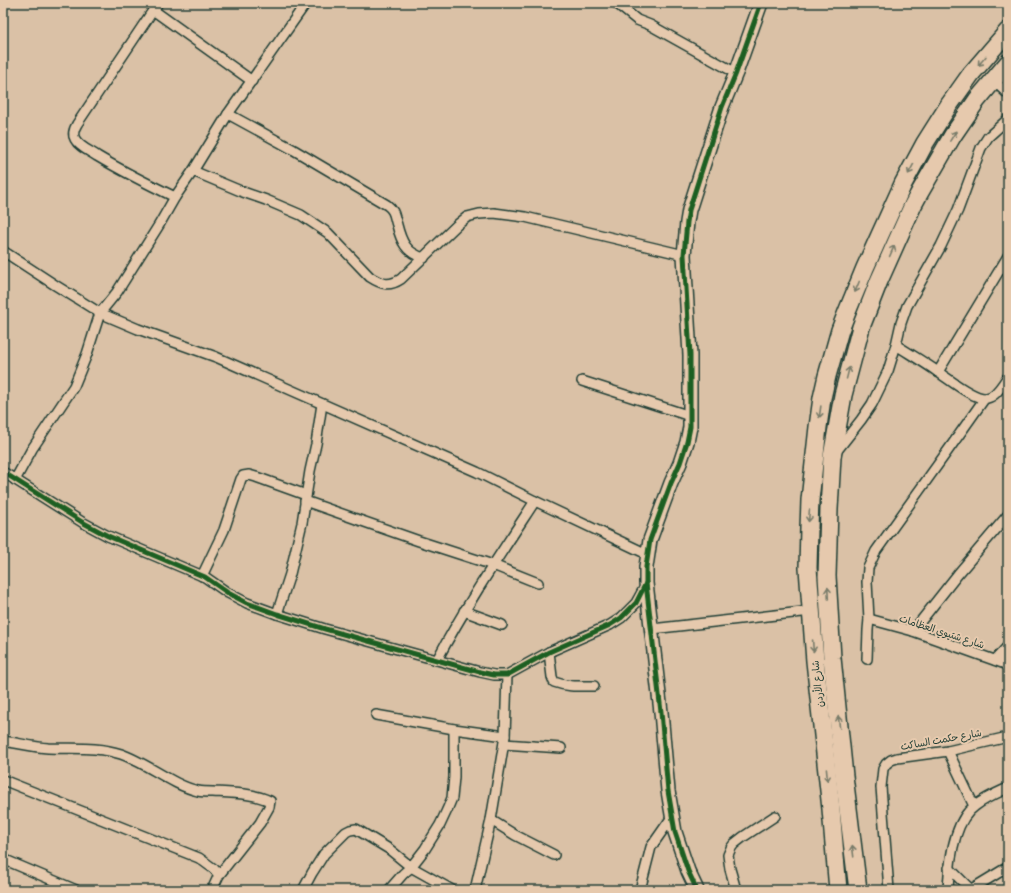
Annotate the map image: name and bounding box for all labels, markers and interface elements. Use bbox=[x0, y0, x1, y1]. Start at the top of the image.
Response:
one-way arrow bbox=[978, 56, 987, 66]
one-way arrow bbox=[949, 131, 957, 142]
one-way arrow bbox=[907, 163, 914, 175]
one-way arrow bbox=[889, 245, 896, 257]
one-way arrow bbox=[853, 281, 860, 293]
one-way arrow bbox=[845, 367, 853, 380]
one-way arrow bbox=[816, 405, 824, 418]
one-way arrow bbox=[806, 509, 813, 522]
one-way arrow bbox=[825, 587, 832, 600]
street label: شارع شتيوي العظامات bbox=[897, 613, 986, 653]
one-way arrow bbox=[810, 639, 817, 652]
street label: شارع الأردن bbox=[809, 659, 827, 708]
one-way arrow bbox=[835, 716, 843, 729]
street label: شارع حكمت الساكت bbox=[900, 727, 983, 754]
one-way arrow bbox=[823, 768, 831, 781]
one-way arrow bbox=[849, 845, 857, 858]

